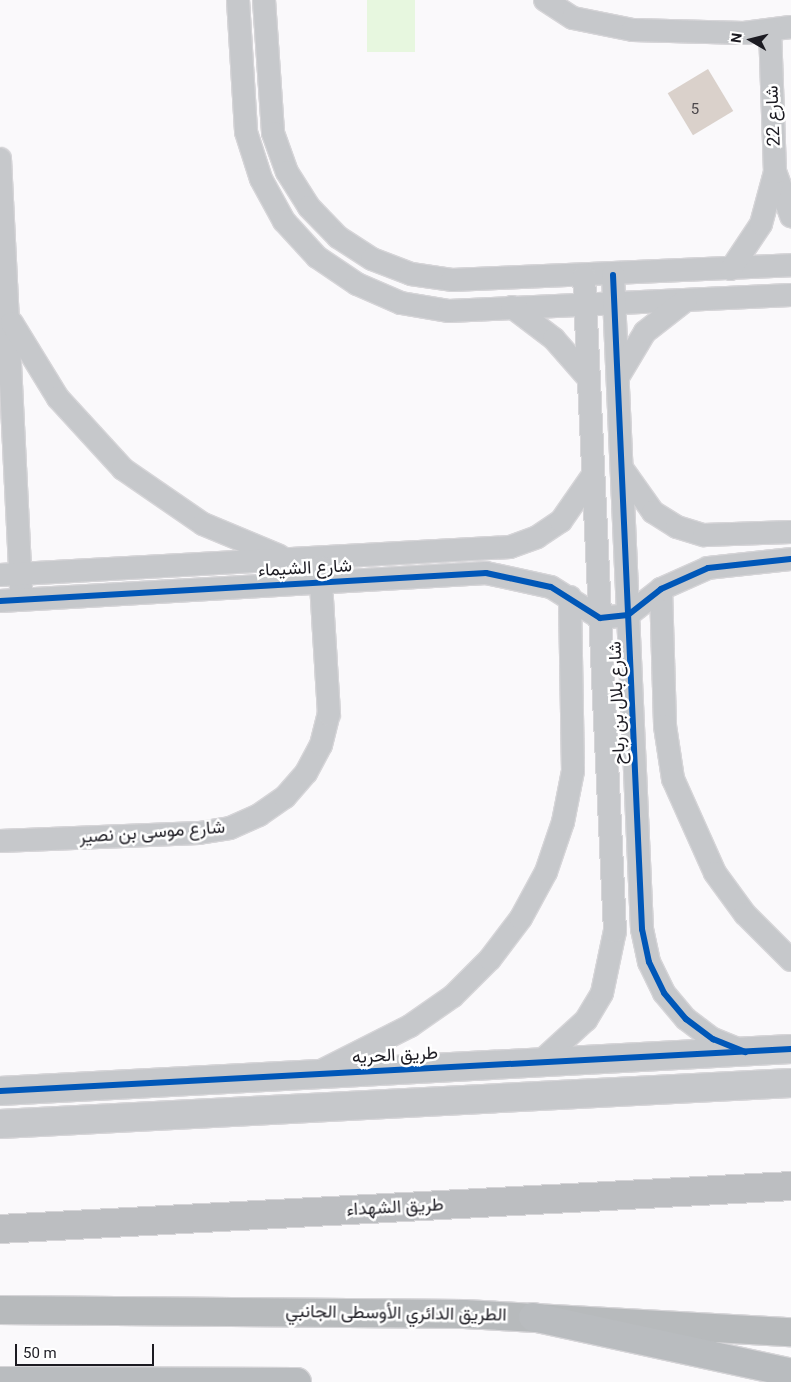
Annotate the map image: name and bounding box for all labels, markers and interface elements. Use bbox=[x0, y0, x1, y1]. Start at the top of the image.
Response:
north arrow bbox=[726, 15, 776, 65]
text: N bbox=[728, 32, 745, 44]
street label: شارع 22 bbox=[761, 85, 785, 147]
house number: 5 bbox=[691, 101, 699, 119]
street label: شارع الشيماء bbox=[257, 555, 353, 581]
street label: شارع بلال بن رباح bbox=[604, 641, 630, 765]
street label: شارع موسى بن نصير bbox=[78, 816, 226, 848]
street label: طريق الحريه bbox=[351, 1042, 439, 1068]
street label: طريق الشهداء bbox=[346, 1194, 444, 1220]
street label: الطريق الدائري الأوسطى الجانبي bbox=[285, 1300, 507, 1326]
scale bar bbox=[18, 1334, 156, 1366]
text: 50 m bbox=[23, 1344, 57, 1362]

